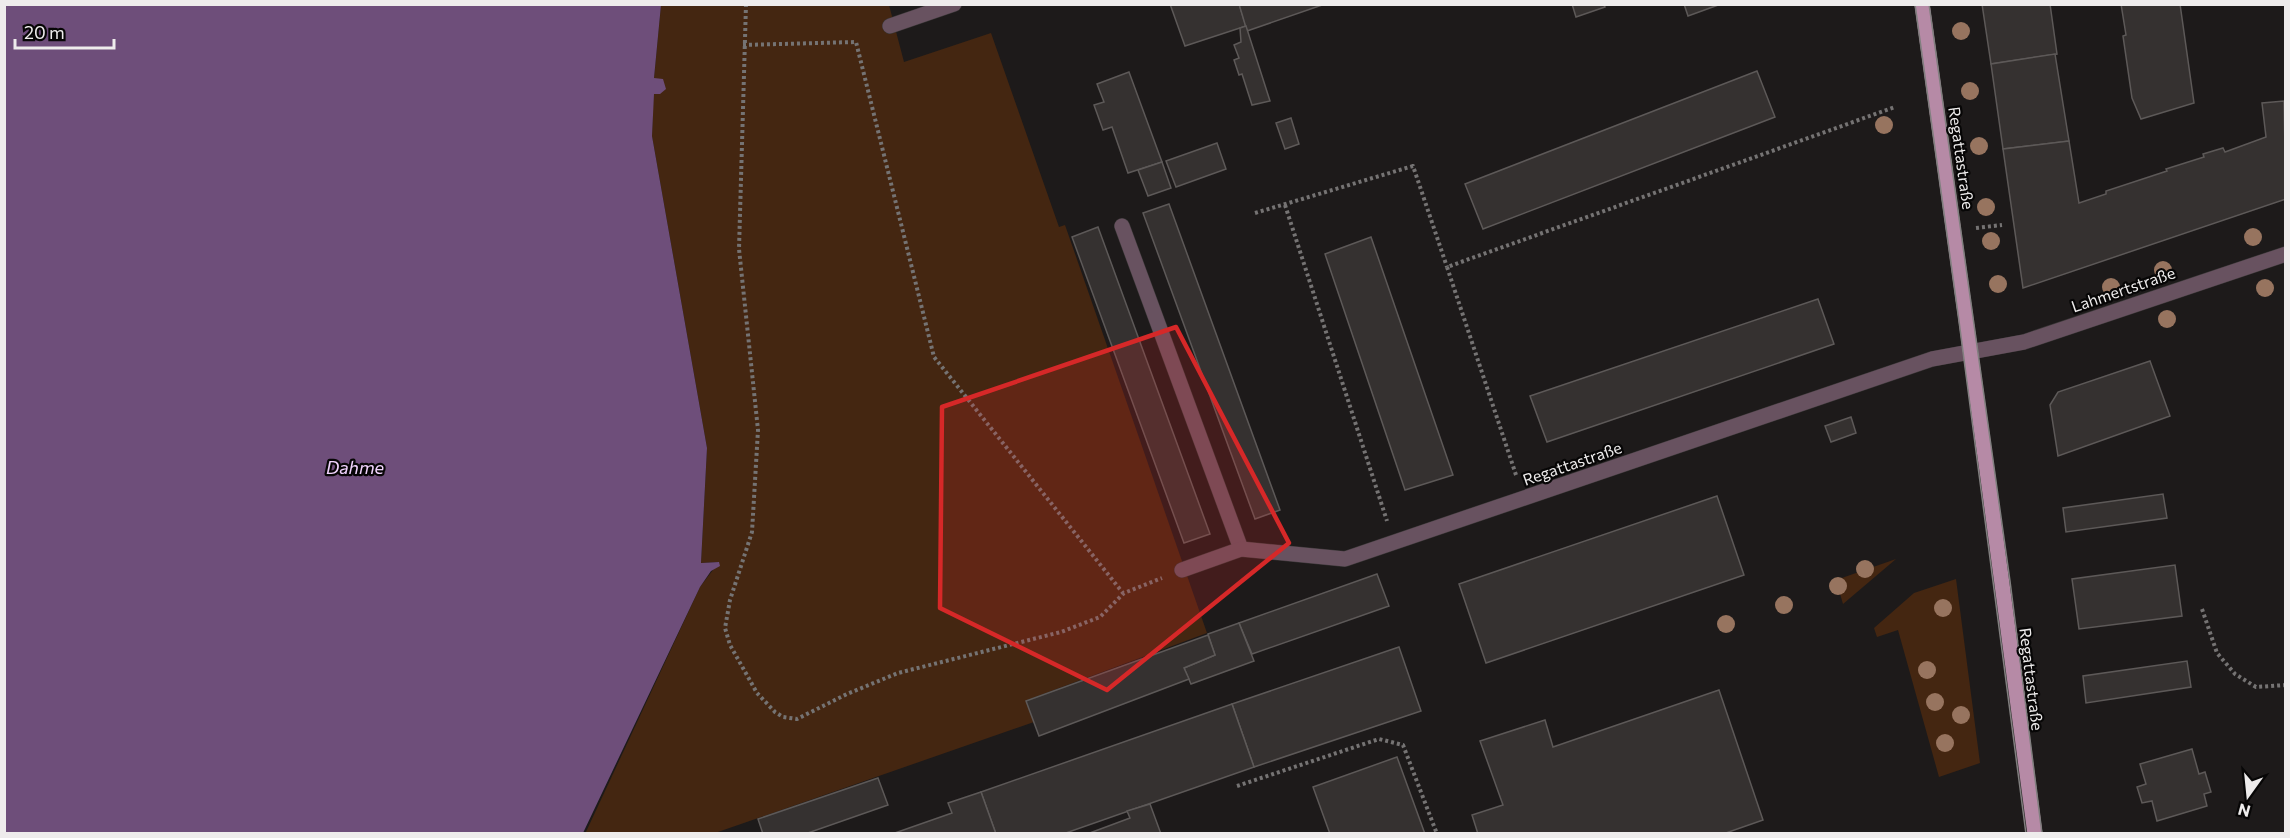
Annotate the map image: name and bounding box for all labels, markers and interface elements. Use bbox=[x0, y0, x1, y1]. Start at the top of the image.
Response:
scale bar bbox=[15, 12, 114, 50]
text: 20 m bbox=[24, 21, 65, 43]
street label: Regattastraße bbox=[1945, 105, 1979, 211]
street label: Lahmertstraße bbox=[2069, 262, 2177, 316]
street label: Regattastraße bbox=[1520, 437, 1624, 489]
water label: Dahme bbox=[326, 456, 385, 478]
street label: Regattastraße bbox=[2016, 626, 2048, 732]
north arrow bbox=[2218, 766, 2278, 826]
text: N bbox=[2236, 800, 2252, 822]

